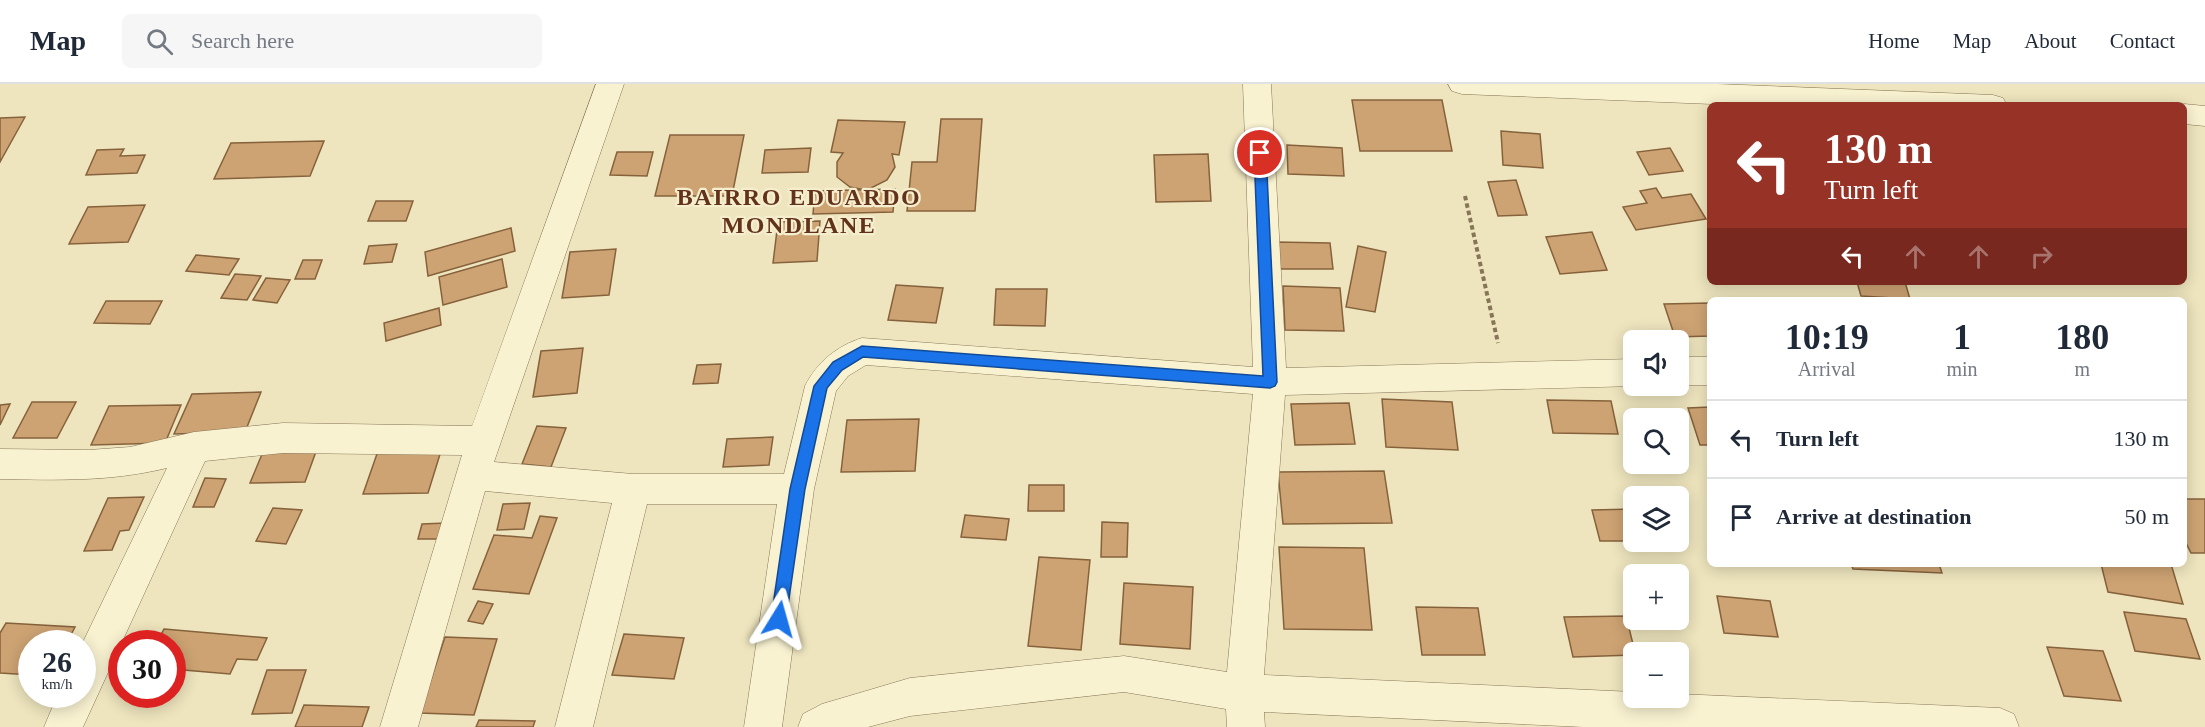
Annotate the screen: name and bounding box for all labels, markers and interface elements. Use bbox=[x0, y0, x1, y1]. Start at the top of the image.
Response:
search box bbox=[122, 14, 542, 68]
text: Map bbox=[30, 25, 86, 56]
icon: search bbox=[143, 25, 176, 58]
text: Search here bbox=[191, 28, 294, 53]
text: Home bbox=[1868, 29, 1920, 53]
text: Map bbox=[1953, 29, 1991, 53]
text: About bbox=[2024, 29, 2077, 53]
text: Contact bbox=[2110, 29, 2175, 53]
icon: left bbox=[1725, 126, 1803, 204]
text: 130 m bbox=[1824, 126, 1933, 172]
pin bbox=[1234, 127, 1285, 178]
icon: arrive bbox=[1243, 136, 1276, 169]
text: Turn left bbox=[1824, 175, 1918, 205]
district label: BAIRRO EDUARDO MONDLANE bbox=[677, 184, 921, 238]
icon: left bbox=[1836, 240, 1869, 273]
icon: ahead bbox=[1899, 240, 1932, 273]
icon: ahead bbox=[1962, 240, 1995, 273]
icon: right bbox=[2025, 240, 2058, 273]
text: 10:19 bbox=[1785, 317, 1869, 357]
text: 1 bbox=[1953, 317, 1971, 357]
text: 180 bbox=[2055, 317, 2109, 357]
map controls bbox=[1623, 330, 1689, 708]
button: sound bbox=[1623, 330, 1689, 396]
text: Arrival bbox=[1798, 358, 1856, 380]
text: min bbox=[1946, 358, 1978, 380]
text: m bbox=[2075, 358, 2090, 380]
button: search bbox=[1623, 408, 1689, 474]
icon: left bbox=[1725, 423, 1758, 456]
text: Turn left bbox=[1776, 426, 1859, 451]
text: 130 m bbox=[2113, 426, 2169, 451]
button: layers bbox=[1623, 486, 1689, 552]
icon: arrive bbox=[1725, 501, 1758, 534]
text: Arrive at destination bbox=[1776, 504, 1972, 529]
text: 50 m bbox=[2124, 504, 2169, 529]
button: + bbox=[1623, 564, 1689, 630]
position arrow bbox=[747, 587, 811, 651]
speed limit sign: 30 bbox=[108, 630, 186, 708]
button: − bbox=[1623, 642, 1689, 708]
text: 26 bbox=[42, 645, 72, 678]
text: km/h bbox=[42, 676, 72, 692]

